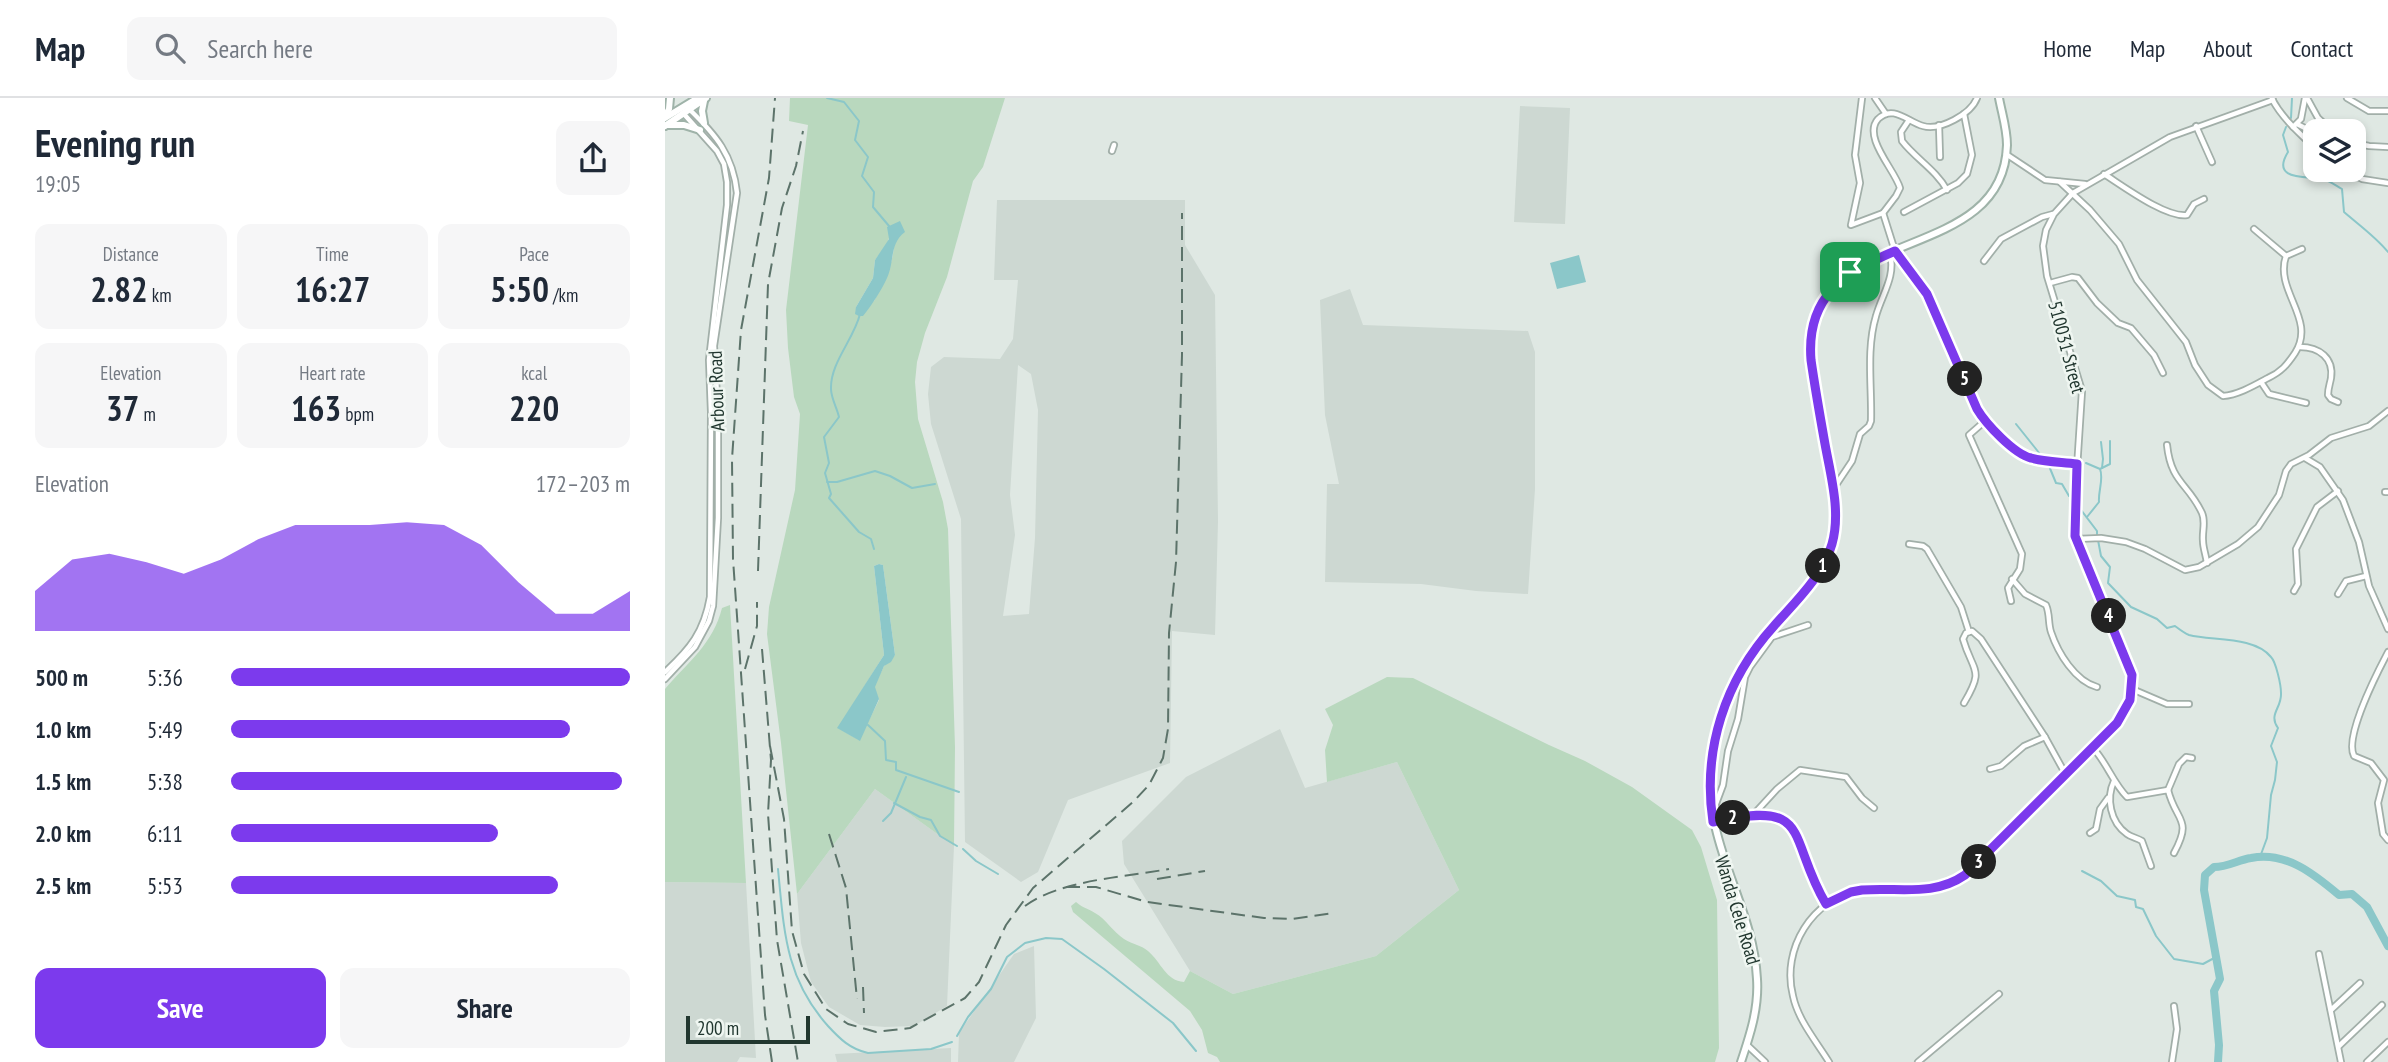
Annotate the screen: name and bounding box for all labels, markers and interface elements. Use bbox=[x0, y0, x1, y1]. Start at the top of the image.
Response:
search box bbox=[127, 17, 617, 80]
text: Map bbox=[35, 27, 85, 70]
icon: search bbox=[151, 29, 189, 67]
text: Search here bbox=[207, 32, 313, 65]
text: Home bbox=[2043, 33, 2092, 64]
text: Map bbox=[2130, 33, 2165, 64]
text: About bbox=[2203, 33, 2252, 64]
text: Contact bbox=[2290, 33, 2353, 64]
text: Evening run bbox=[35, 118, 195, 167]
map controls bbox=[2303, 119, 2366, 182]
button: layers bbox=[2303, 119, 2366, 182]
button: share bbox=[556, 121, 630, 195]
text: 19:05 bbox=[35, 169, 81, 198]
text: Distance bbox=[103, 242, 159, 266]
text: Time bbox=[316, 242, 349, 266]
text: Pace bbox=[519, 242, 549, 266]
pin bbox=[1820, 242, 1880, 302]
icon: arrive bbox=[1831, 253, 1869, 291]
text: 2.82 bbox=[90, 266, 148, 312]
text: 16:27 bbox=[295, 266, 370, 312]
text: 5:50 bbox=[490, 266, 549, 312]
text: km bbox=[148, 283, 172, 307]
text: /km bbox=[549, 283, 578, 307]
street label: 510031 Street bbox=[2043, 298, 2091, 397]
street label: Arbour Road bbox=[703, 350, 729, 432]
text: Elevation bbox=[100, 361, 161, 385]
text: Heart rate bbox=[299, 361, 366, 385]
text: kcal bbox=[521, 361, 547, 385]
pin: 5 bbox=[1947, 362, 1983, 396]
text: 5 bbox=[1960, 366, 1969, 390]
text: 37 bbox=[106, 385, 139, 431]
text: 163 bbox=[291, 385, 341, 431]
text: 220 bbox=[509, 385, 559, 431]
text: m bbox=[139, 402, 156, 426]
text: bpm bbox=[341, 402, 374, 426]
text: Elevation bbox=[35, 469, 109, 498]
text: 172–203 m bbox=[536, 469, 630, 498]
pin: 1 bbox=[1805, 548, 1841, 584]
text: 1 bbox=[1818, 553, 1827, 577]
pin: 4 bbox=[2091, 598, 2127, 634]
text: 4 bbox=[2104, 603, 2113, 627]
text: 500 m bbox=[35, 663, 88, 692]
text: 5:36 bbox=[147, 663, 183, 692]
text: 1.0 km bbox=[35, 715, 91, 744]
text: 5:49 bbox=[147, 715, 183, 744]
text: 1.5 km bbox=[35, 767, 91, 796]
text: 5:38 bbox=[147, 767, 183, 796]
pin: 2 bbox=[1715, 800, 1751, 836]
text: 2 bbox=[1728, 805, 1737, 829]
text: 2.0 km bbox=[35, 819, 91, 848]
text: 6:11 bbox=[147, 819, 183, 848]
pin: 3 bbox=[1961, 844, 1997, 880]
text: 3 bbox=[1974, 849, 1983, 873]
street label: Wanda Cele Road bbox=[1710, 853, 1766, 967]
text: 2.5 km bbox=[35, 871, 91, 900]
text: 5:53 bbox=[147, 871, 183, 900]
button: Save bbox=[35, 968, 326, 1048]
button: Share bbox=[340, 968, 630, 1048]
scale bar bbox=[686, 1013, 810, 1045]
text: 200 m bbox=[697, 1016, 739, 1040]

